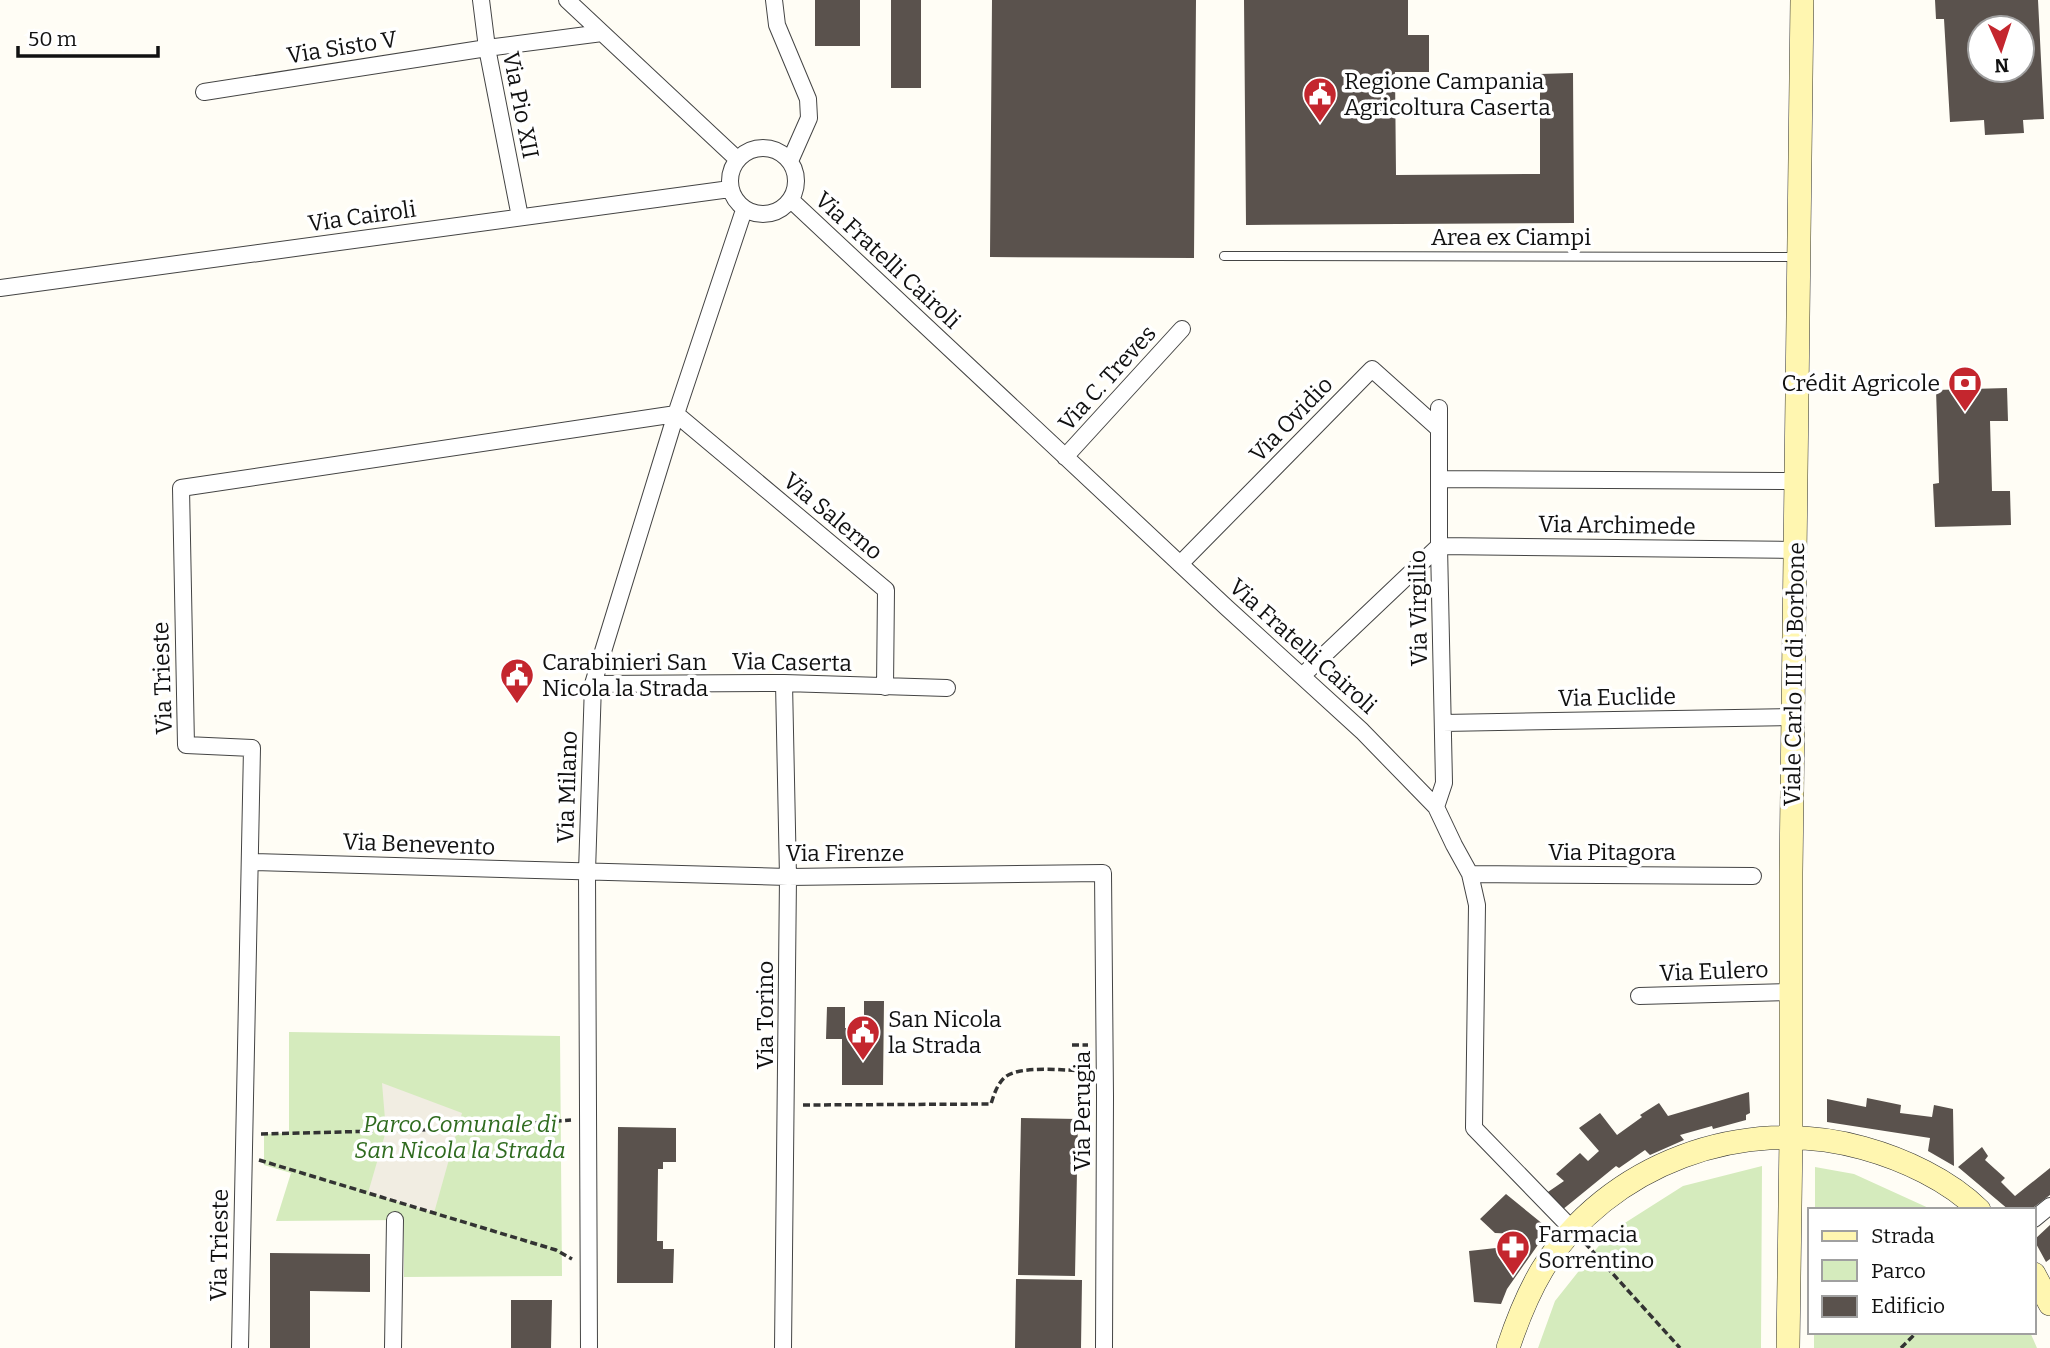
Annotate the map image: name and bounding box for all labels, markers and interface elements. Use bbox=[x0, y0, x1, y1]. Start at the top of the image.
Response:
scale bar bbox=[18, 14, 158, 58]
north arrow bbox=[1966, 14, 2036, 84]
street label: Via Sisto V bbox=[285, 24, 399, 70]
text: 50 m bbox=[28, 26, 77, 52]
street label: Via Pio XII bbox=[497, 49, 545, 161]
text: N bbox=[1994, 54, 2010, 77]
place label: Regione Campania Agricoltura Caserta bbox=[1344, 67, 1551, 121]
public building icon: Regione Campania Agricoltura Caserta bbox=[1301, 75, 1339, 124]
street label: Via Fratelli Cairoli bbox=[809, 185, 967, 335]
street label: Via Cairoli bbox=[306, 195, 418, 237]
street label: Area ex Ciampi bbox=[1431, 223, 1591, 251]
street label: Via C. Treves bbox=[1052, 319, 1162, 437]
bank icon: Crédit Agricole bbox=[1946, 364, 1984, 413]
place label: Crédit Agricole bbox=[1781, 369, 1940, 397]
street label: Via Ovidio bbox=[1243, 370, 1339, 468]
street label: Via Salerno bbox=[778, 466, 888, 566]
street label: Via Archimede bbox=[1538, 510, 1696, 540]
street label: Viale Carlo III di Borbone bbox=[1778, 542, 1810, 806]
street label: Via Virgilio bbox=[1403, 550, 1433, 666]
street label: Via Fratelli Cairoli bbox=[1224, 572, 1383, 720]
street label: Via Trieste bbox=[146, 621, 178, 735]
street label: Via Caserta bbox=[732, 647, 853, 677]
place label: Carabinieri San Nicola la Strada bbox=[542, 648, 709, 702]
public building icon: Carabinieri San Nicola la Strada bbox=[498, 656, 536, 705]
street label: Via Euclide bbox=[1558, 682, 1676, 712]
street label: Via Milano bbox=[551, 730, 583, 844]
street label: Via Benevento bbox=[342, 827, 496, 861]
street label: Via Pitagora bbox=[1548, 838, 1676, 866]
street label: Via Firenze bbox=[786, 839, 904, 867]
street label: Via Eulero bbox=[1659, 955, 1769, 987]
street label: Via Torino bbox=[751, 961, 779, 1069]
place label: San Nicola la Strada bbox=[888, 1005, 1002, 1059]
public building icon: San Nicola la Strada bbox=[844, 1013, 882, 1062]
street label: Via Perugia bbox=[1068, 1050, 1096, 1171]
park label: Parco Comunale di San Nicola la Strada bbox=[354, 1110, 566, 1164]
street label: Via Trieste bbox=[204, 1189, 234, 1301]
legend bbox=[1808, 1208, 2036, 1334]
place label: Farmacia Sorrentino bbox=[1538, 1220, 1654, 1274]
text: Strada bbox=[1871, 1223, 1935, 1249]
pharmacy icon: Farmacia Sorrentino bbox=[1494, 1228, 1532, 1277]
text: Parco bbox=[1871, 1258, 1926, 1284]
text: Edificio bbox=[1871, 1293, 1945, 1319]

